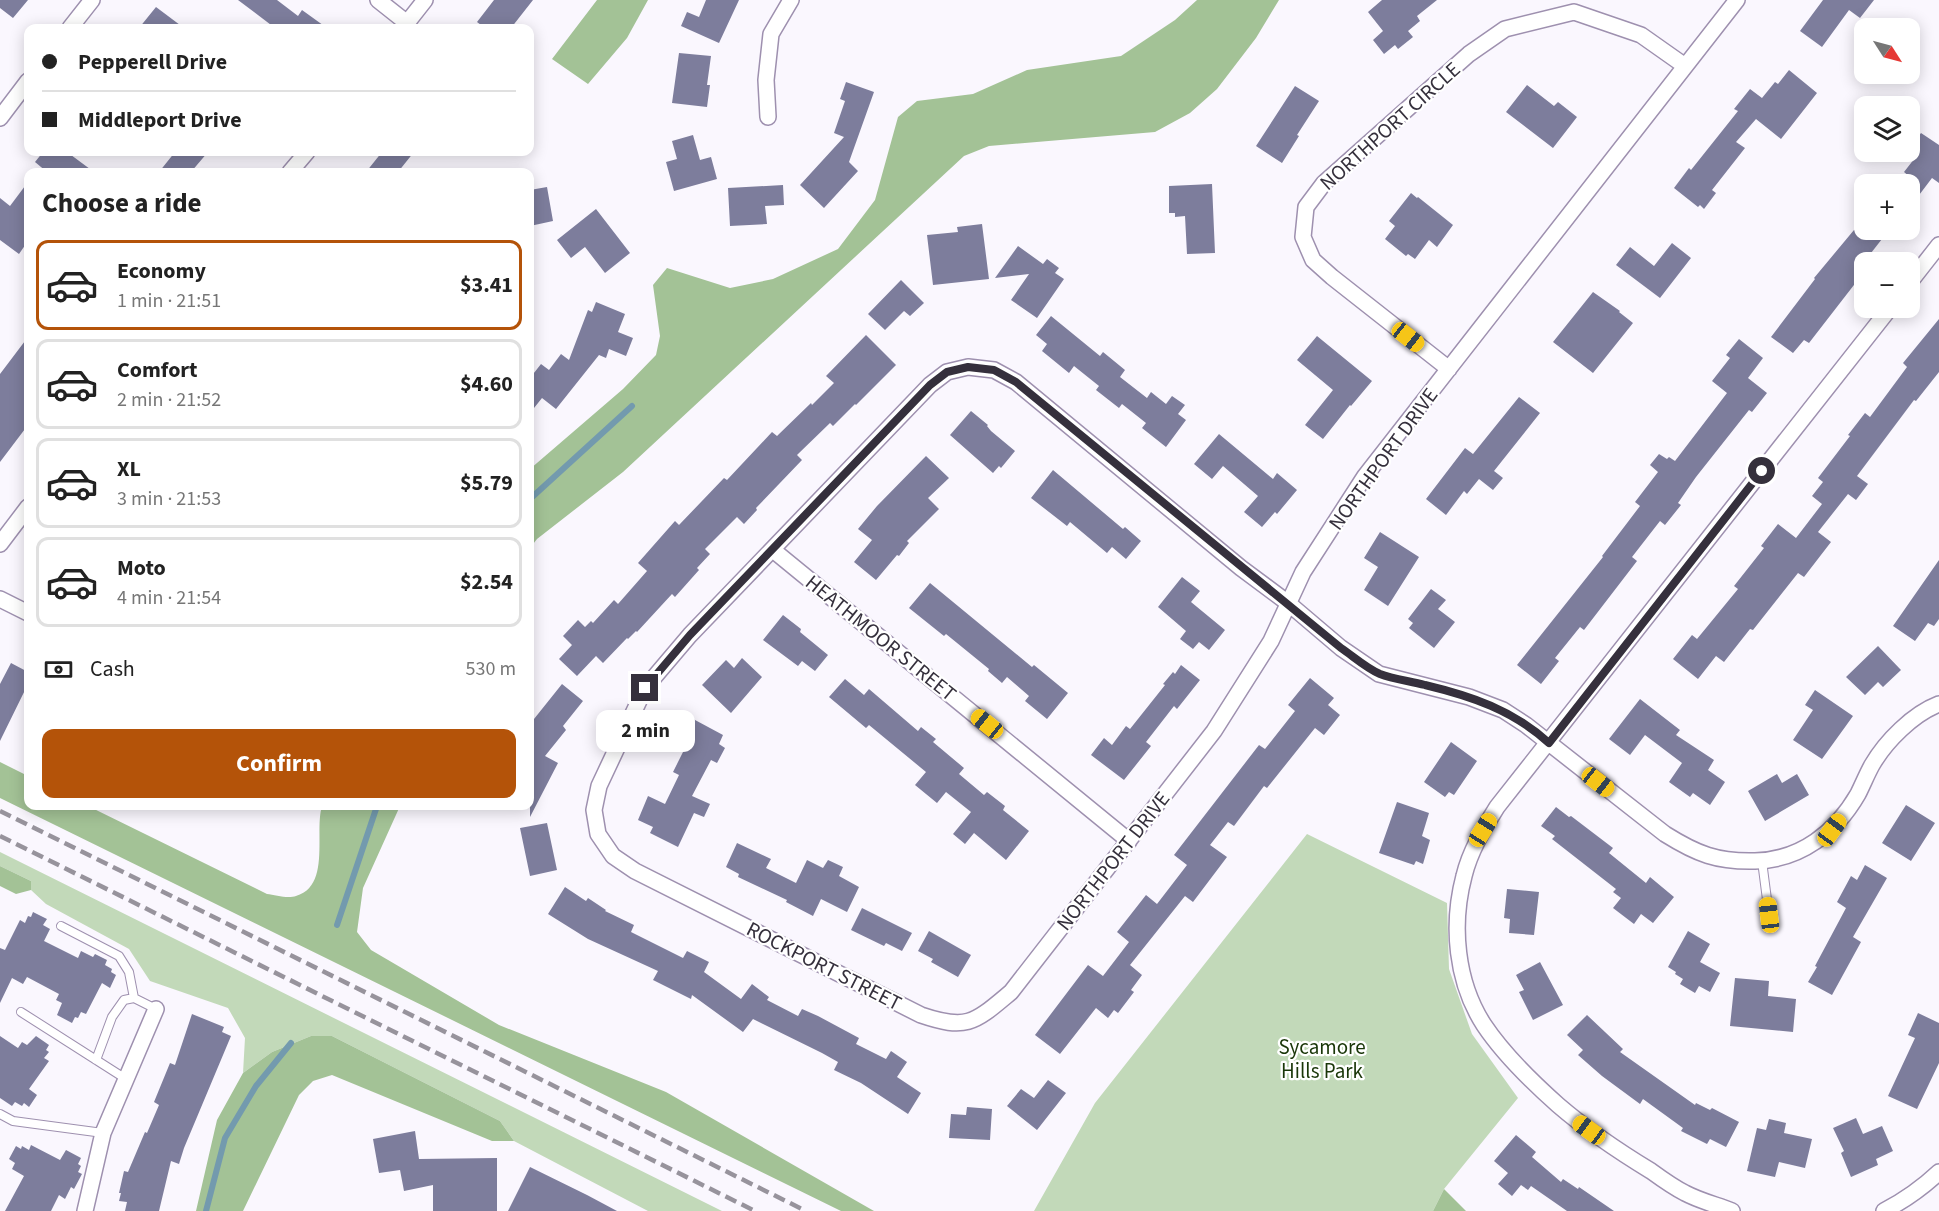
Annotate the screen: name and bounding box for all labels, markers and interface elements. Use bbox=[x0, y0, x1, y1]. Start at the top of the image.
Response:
north arrow bbox=[1854, 18, 1920, 84]
map controls bbox=[1854, 18, 1920, 318]
text: Pepperell Drive bbox=[78, 46, 227, 78]
street label: NORTHPORT CIRCLE bbox=[1313, 55, 1467, 197]
button: layers bbox=[1854, 96, 1920, 162]
text: Middleport Drive bbox=[78, 104, 242, 136]
button: + bbox=[1854, 174, 1920, 240]
text: Choose a ride bbox=[42, 184, 202, 223]
button: − bbox=[1854, 252, 1920, 318]
text: Economy bbox=[117, 255, 206, 287]
icon: car bbox=[45, 258, 99, 312]
text: $3.41 bbox=[460, 269, 513, 301]
text: 1 min · 21:51 bbox=[117, 287, 221, 315]
car bbox=[1388, 319, 1428, 355]
text: Comfort bbox=[117, 354, 198, 386]
icon: car bbox=[45, 357, 99, 411]
text: $4.60 bbox=[460, 368, 513, 400]
street label: NORTHPORT DRIVE bbox=[1321, 382, 1445, 536]
text: 2 min · 21:52 bbox=[117, 386, 221, 414]
text: XL bbox=[117, 453, 141, 485]
icon: car bbox=[45, 456, 99, 510]
route start bbox=[1748, 457, 1775, 484]
text: $5.79 bbox=[460, 467, 513, 499]
text: 3 min · 21:53 bbox=[117, 485, 221, 513]
text: Moto bbox=[117, 552, 166, 584]
icon: car bbox=[45, 555, 99, 609]
text: $2.54 bbox=[460, 566, 513, 598]
street label: HEATHMOOR STREET bbox=[799, 568, 963, 708]
text: 4 min · 21:54 bbox=[117, 584, 221, 612]
icon: cash bbox=[42, 653, 75, 686]
text: Cash bbox=[90, 653, 135, 685]
text: 530 m bbox=[466, 655, 516, 683]
route end bbox=[631, 674, 658, 701]
car bbox=[967, 706, 1007, 742]
callout: 2 min bbox=[596, 709, 694, 751]
text: 2 min bbox=[621, 717, 670, 745]
button: Confirm bbox=[42, 729, 516, 798]
car bbox=[1578, 764, 1618, 800]
street label: NORTHPORT DRIVE bbox=[1049, 785, 1177, 937]
car bbox=[1466, 810, 1500, 850]
car bbox=[1814, 810, 1850, 850]
car bbox=[1758, 896, 1780, 934]
street label: ROCKPORT STREET bbox=[741, 914, 907, 1018]
park label: Sycamore Hills Park bbox=[1278, 1032, 1366, 1086]
car bbox=[1569, 1112, 1609, 1148]

